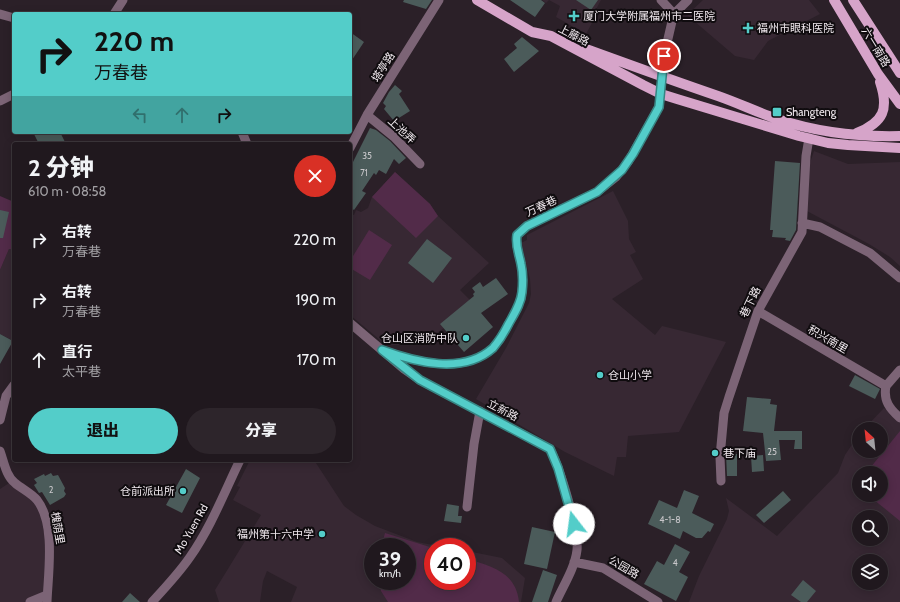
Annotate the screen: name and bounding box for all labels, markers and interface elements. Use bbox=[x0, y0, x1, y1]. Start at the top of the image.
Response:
place label: 厦门大学附属福州市二医院 bbox=[583, 9, 715, 23]
marker: 厦门大学附属福州市二医院 bbox=[568, 10, 580, 22]
street label: 上藤路 bbox=[556, 21, 592, 49]
place label: 福州市眼科医院 bbox=[757, 21, 834, 35]
marker: 福州市眼科医院 bbox=[742, 22, 754, 34]
text: 220 m bbox=[94, 24, 174, 58]
street label: 六一南路 bbox=[859, 25, 893, 69]
icon: right bbox=[28, 28, 80, 80]
pin bbox=[647, 39, 681, 73]
icon: arrive bbox=[653, 45, 675, 67]
street label: 塔亭路 bbox=[368, 49, 398, 85]
text: 万春巷 bbox=[94, 62, 148, 84]
icon: left bbox=[129, 104, 151, 126]
icon: ahead bbox=[171, 104, 193, 126]
icon: right bbox=[213, 104, 235, 126]
place label: Shangteng bbox=[786, 105, 837, 119]
marker: Shangteng bbox=[771, 106, 783, 118]
street label: 上池弄 bbox=[385, 114, 419, 146]
house number: 35 bbox=[362, 150, 372, 161]
text: 2 分钟 bbox=[28, 153, 94, 182]
button: close bbox=[294, 155, 336, 197]
house number: 71 bbox=[360, 167, 368, 178]
text: 610 m · 08:58 bbox=[28, 183, 106, 199]
street label: 万春巷 bbox=[523, 193, 559, 219]
text: 右转 bbox=[62, 223, 92, 241]
icon: right bbox=[28, 229, 50, 251]
text: 220 m bbox=[293, 231, 336, 249]
text: 万春巷 bbox=[62, 243, 101, 259]
text: 右转 bbox=[62, 283, 92, 301]
street label: 巷下路 bbox=[736, 284, 764, 320]
icon: right bbox=[28, 289, 50, 311]
text: 190 m bbox=[296, 291, 336, 309]
text: 万春巷 bbox=[62, 303, 101, 319]
street label: 积兴南里 bbox=[805, 322, 851, 356]
place label: 仓山区消防中队 bbox=[381, 331, 458, 345]
marker: 仓山区消防中队 bbox=[461, 333, 471, 343]
text: 直行 bbox=[62, 343, 92, 361]
icon: ahead bbox=[28, 349, 50, 371]
text: 170 m bbox=[297, 351, 336, 369]
text: 太平巷 bbox=[62, 363, 101, 379]
place label: 仓山小学 bbox=[608, 368, 652, 382]
marker: 仓山小学 bbox=[595, 370, 605, 380]
street label: 立新路 bbox=[485, 396, 521, 424]
button: 退出 bbox=[28, 408, 178, 454]
button: 分享 bbox=[186, 408, 336, 454]
north arrow bbox=[852, 422, 888, 458]
map controls bbox=[852, 422, 888, 590]
place label: 巷下庙 bbox=[723, 446, 756, 460]
house number: 25 bbox=[767, 446, 777, 457]
marker: 巷下庙 bbox=[710, 448, 720, 458]
button: sound bbox=[852, 466, 888, 502]
house number: 2 bbox=[49, 484, 54, 495]
place label: 仓前派出所 bbox=[120, 484, 175, 498]
marker: 仓前派出所 bbox=[178, 486, 188, 496]
street label: Mo Yuen Rd bbox=[171, 502, 211, 556]
position arrow bbox=[553, 503, 595, 545]
button: search bbox=[852, 510, 888, 546]
street label: 槐荫里 bbox=[48, 511, 68, 545]
house number: 4-1~8 bbox=[659, 514, 681, 525]
place label: 福州第十六中学 bbox=[237, 527, 314, 541]
marker: 福州第十六中学 bbox=[317, 529, 327, 539]
speed limit sign: 40 bbox=[424, 538, 476, 590]
text: 39 bbox=[379, 547, 401, 571]
street label: 公园路 bbox=[606, 553, 642, 581]
button: layers bbox=[852, 554, 888, 590]
house number: 4 bbox=[672, 557, 678, 568]
text: km/h bbox=[379, 567, 401, 580]

